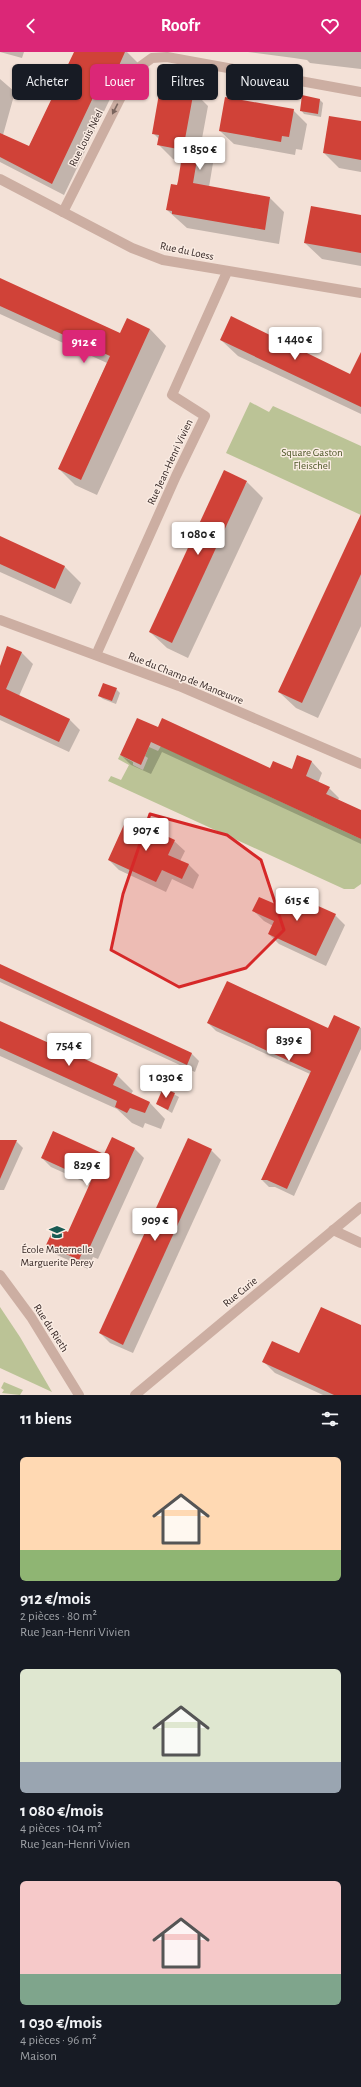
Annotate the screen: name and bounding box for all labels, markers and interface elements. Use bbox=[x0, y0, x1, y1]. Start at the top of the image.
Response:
icon: back bbox=[20, 15, 42, 37]
icon: heart bbox=[319, 15, 341, 37]
text: Roofr bbox=[161, 17, 200, 35]
chip: Acheter bbox=[12, 64, 82, 100]
chip: Louer bbox=[90, 64, 149, 100]
chip: Filtres bbox=[157, 64, 218, 100]
chip: Nouveau bbox=[226, 64, 303, 100]
one-way arrow bbox=[111, 103, 118, 114]
street label: Rue Louis Néel bbox=[67, 108, 105, 168]
pin: 1 850 € bbox=[163, 137, 237, 171]
text: 1 850 € bbox=[183, 143, 217, 156]
street label: Rue du Loess bbox=[159, 240, 215, 262]
pin: 1 440 € bbox=[258, 327, 332, 361]
pin: 912 € bbox=[56, 330, 112, 364]
text: 1 440 € bbox=[278, 333, 312, 346]
text: 912 € bbox=[71, 336, 97, 349]
street label: Rue Jean-Henri Vivien bbox=[145, 417, 195, 507]
park label: Square Gaston Fleischel bbox=[281, 447, 343, 471]
pin: 1 080 € bbox=[161, 522, 235, 556]
text: 1 080 € bbox=[181, 528, 215, 541]
street label: Rue du Champ de Manœuvre bbox=[127, 650, 245, 706]
pin: 907 € bbox=[118, 818, 174, 852]
text: 907 € bbox=[133, 824, 159, 837]
pin: 615 € bbox=[269, 888, 325, 922]
text: 615 € bbox=[285, 894, 309, 907]
pin: 839 € bbox=[261, 1028, 317, 1062]
pin: 754 € bbox=[41, 1033, 97, 1067]
text: 839 € bbox=[276, 1034, 302, 1047]
text: 754 € bbox=[56, 1039, 82, 1052]
pin: 1 030 € bbox=[129, 1065, 203, 1099]
text: 1 030 € bbox=[149, 1071, 183, 1084]
pin: 829 € bbox=[59, 1153, 115, 1187]
text: 829 € bbox=[74, 1159, 100, 1172]
pin: 909 € bbox=[127, 1208, 183, 1242]
text: 909 € bbox=[141, 1214, 169, 1227]
school or university icon: École Maternelle Marguerite Perey bbox=[48, 1223, 66, 1241]
place label: École Maternelle Marguerite Perey bbox=[20, 1243, 94, 1268]
street label: Rue Curie bbox=[221, 1275, 259, 1309]
street label: Rue du Rieth bbox=[32, 1302, 70, 1354]
icon: filters bbox=[319, 1408, 341, 1430]
text: 11 biens bbox=[20, 1410, 72, 1427]
icon: home bbox=[145, 1483, 217, 1555]
text: 912 €/mois bbox=[20, 1590, 91, 1607]
text: 2 pièces · 80 m² bbox=[20, 1610, 97, 1623]
text: Rue Jean-Henri Vivien bbox=[20, 1626, 130, 1639]
icon: home bbox=[145, 1695, 217, 1767]
text: 1 080 €/mois bbox=[20, 1802, 103, 1819]
text: 4 pièces · 104 m² bbox=[20, 1822, 102, 1835]
text: Rue Jean-Henri Vivien bbox=[20, 1838, 130, 1851]
icon: home bbox=[145, 1907, 217, 1979]
text: 1 030 €/mois bbox=[20, 2014, 102, 2031]
text: 4 pièces · 96 m² bbox=[20, 2034, 97, 2047]
text: Maison bbox=[20, 2050, 57, 2063]

